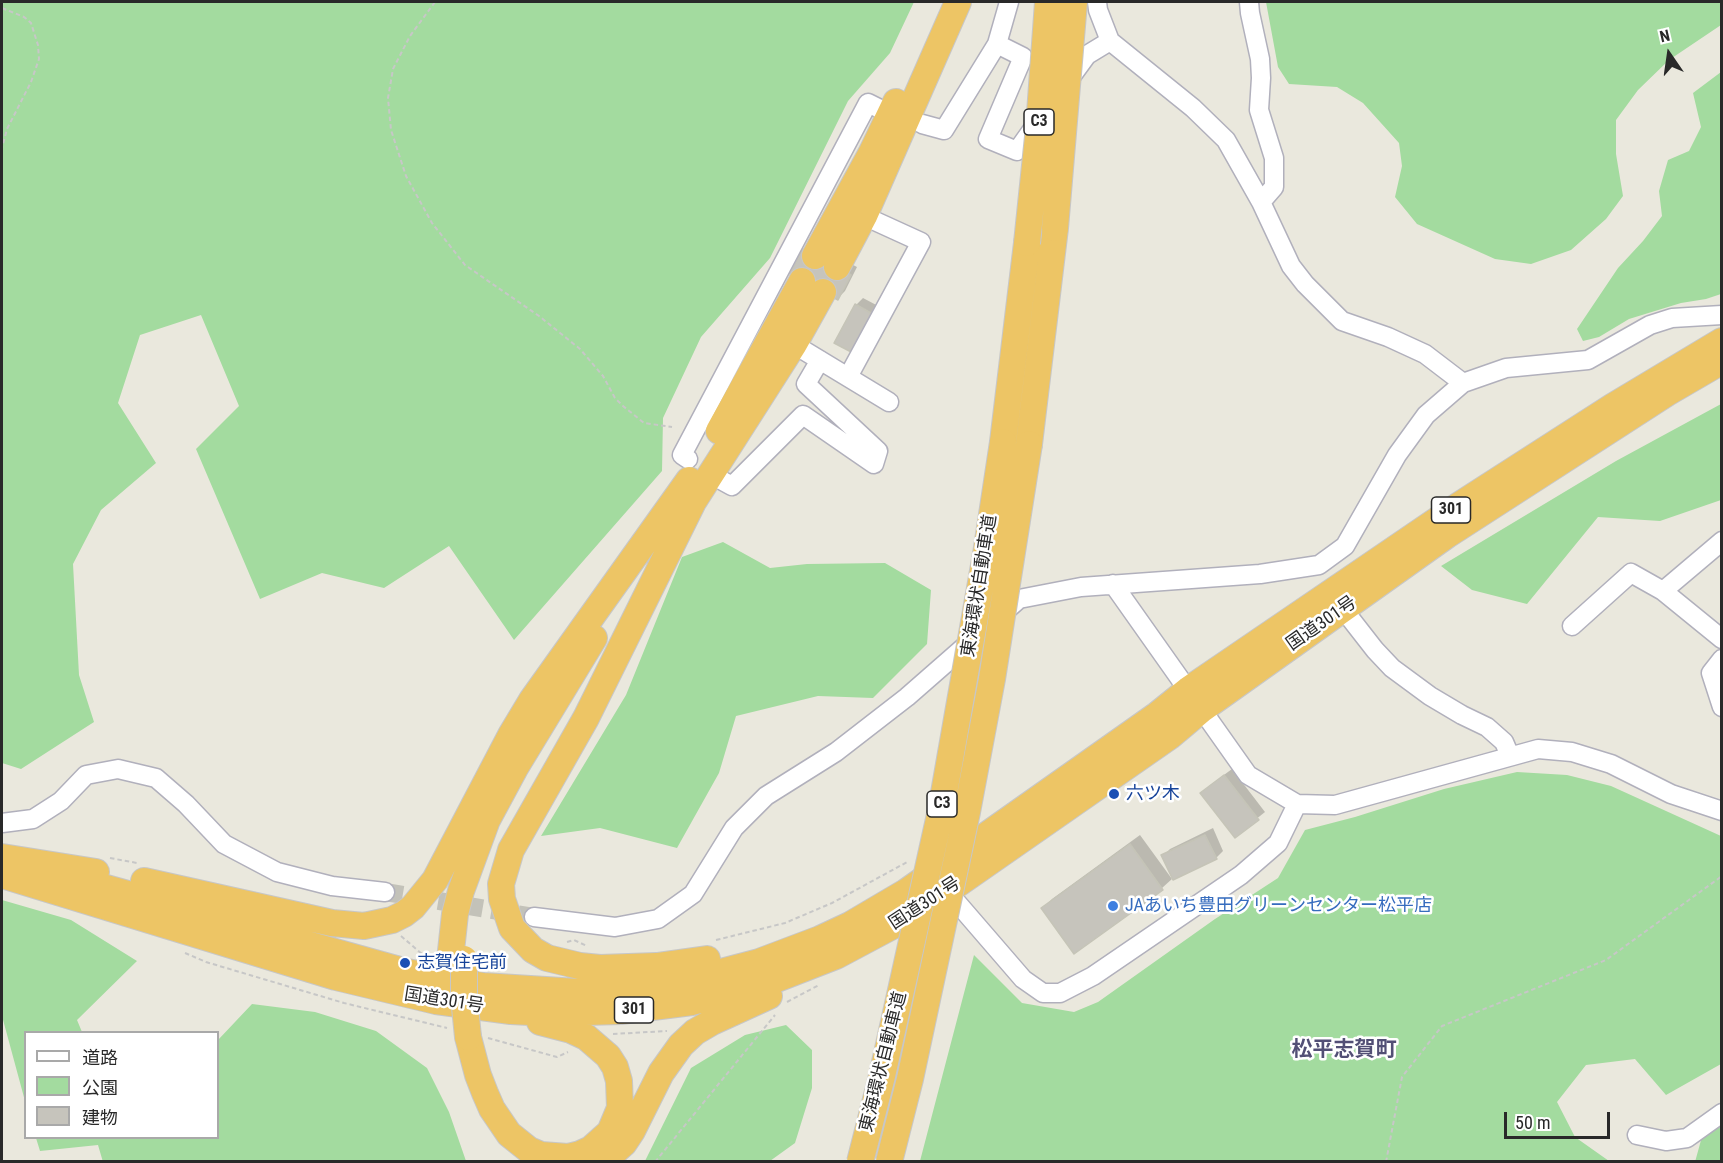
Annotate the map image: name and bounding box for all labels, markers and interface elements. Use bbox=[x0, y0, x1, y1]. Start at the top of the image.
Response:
north arrow bbox=[1639, 24, 1699, 84]
text: N bbox=[1658, 26, 1672, 46]
road number: C3 bbox=[1024, 109, 1054, 135]
road number: 301 bbox=[1432, 497, 1470, 523]
street label: 東海環状自動車道 bbox=[958, 513, 1002, 659]
street label: 国道301号 bbox=[1283, 592, 1361, 656]
place label: 六ツ木 bbox=[1126, 783, 1180, 805]
marker: 六ツ木 bbox=[1107, 787, 1121, 801]
road number: C3 bbox=[927, 791, 957, 817]
street label: 国道301号 bbox=[885, 873, 965, 935]
place label: JAあいち豊田グリーンセンター松平店 bbox=[1125, 895, 1432, 917]
marker: JAあいち豊田グリーンセンター松平店 bbox=[1106, 899, 1120, 913]
place label: 志賀住宅前 bbox=[417, 952, 507, 974]
marker: 志賀住宅前 bbox=[398, 956, 412, 970]
street label: 国道301号 bbox=[402, 984, 486, 1018]
street label: 東海環状自動車道 bbox=[856, 990, 912, 1134]
road number: 301 bbox=[614, 997, 654, 1023]
legend bbox=[24, 1031, 219, 1139]
district label: 松平志賀町 bbox=[1292, 1038, 1396, 1064]
text: 道路 bbox=[82, 1047, 118, 1068]
text: 公園 bbox=[82, 1077, 118, 1098]
scale bar bbox=[1507, 1100, 1614, 1138]
text: 建物 bbox=[82, 1107, 118, 1128]
text: 50 m bbox=[1515, 1112, 1550, 1133]

